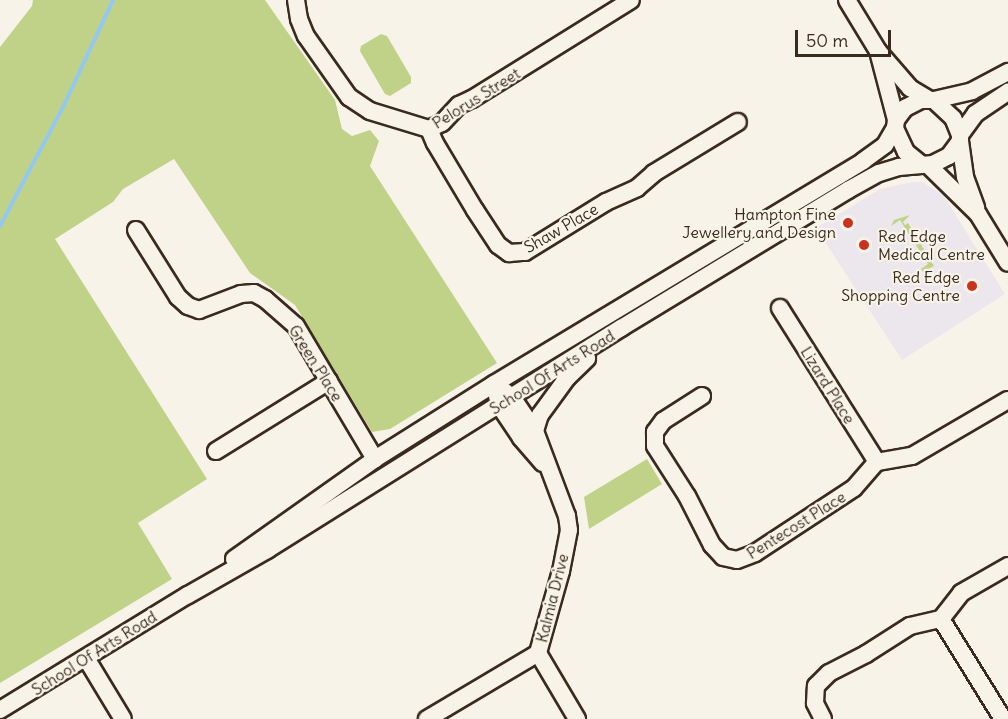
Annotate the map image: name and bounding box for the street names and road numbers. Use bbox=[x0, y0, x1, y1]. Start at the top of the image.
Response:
street label: Pelorus Street bbox=[429, 63, 523, 133]
street label: Shaw Place bbox=[521, 199, 601, 257]
street label: Green Place bbox=[285, 321, 347, 405]
street label: School Of Arts Road bbox=[486, 326, 618, 418]
street label: Lizard Place bbox=[797, 343, 859, 427]
street label: Pentecost Place bbox=[743, 487, 849, 563]
street label: Kalmia Drive bbox=[532, 552, 572, 644]
street label: School Of Arts Road bbox=[28, 607, 160, 699]

